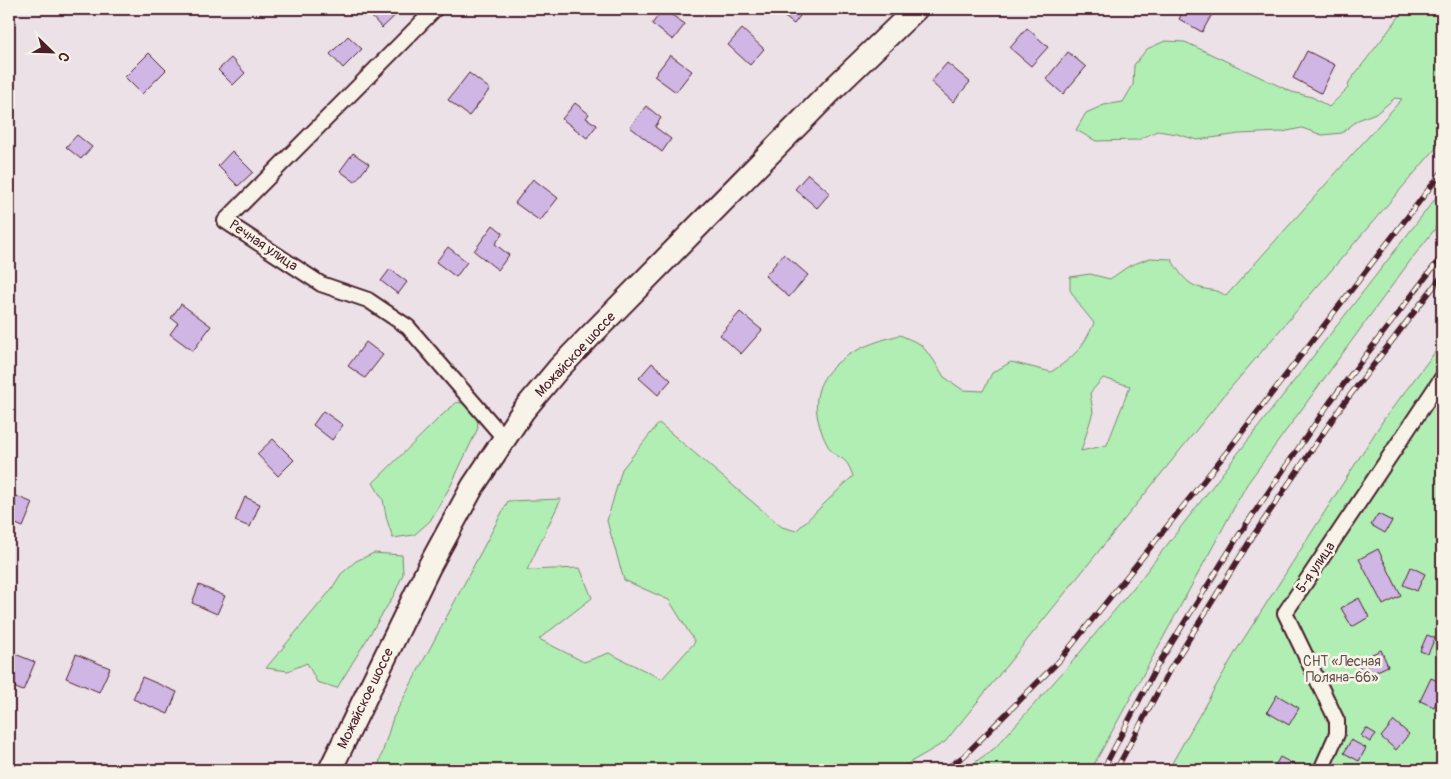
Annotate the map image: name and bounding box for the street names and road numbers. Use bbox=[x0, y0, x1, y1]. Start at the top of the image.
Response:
street label: Речная улица bbox=[226, 216, 301, 275]
street label: Можайское шоссе bbox=[532, 308, 619, 400]
street label: 5-я улица bbox=[1292, 538, 1339, 596]
street label: Можайское шоссе bbox=[334, 645, 397, 751]

